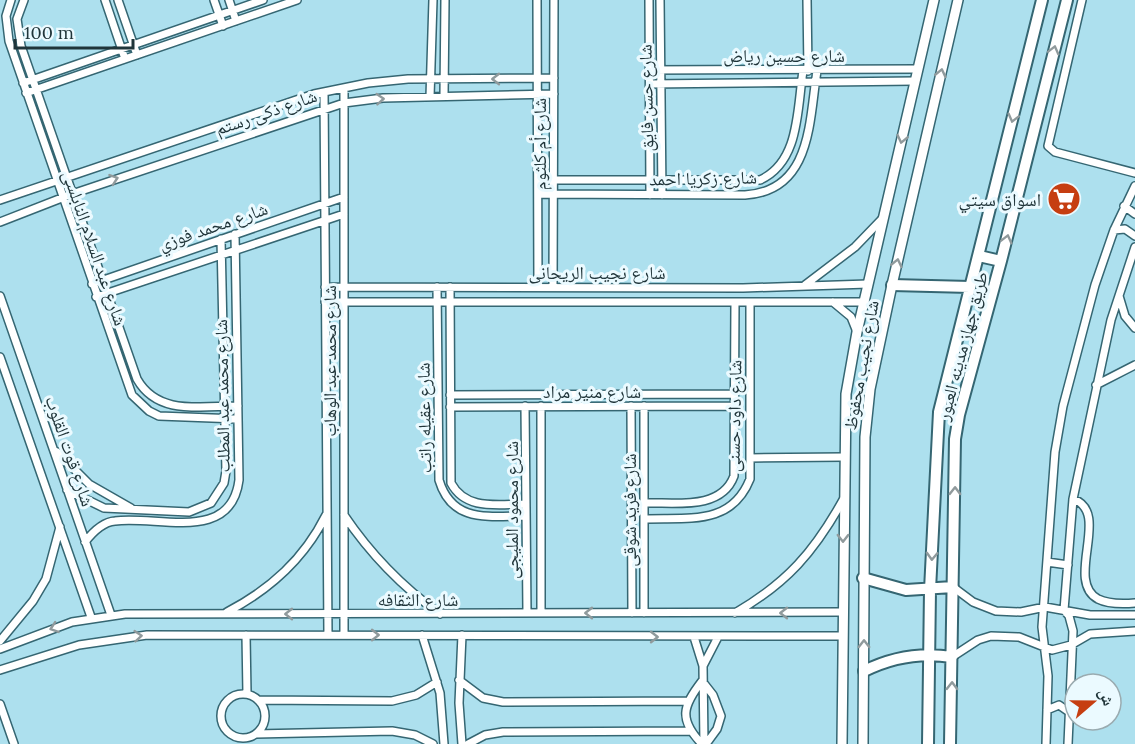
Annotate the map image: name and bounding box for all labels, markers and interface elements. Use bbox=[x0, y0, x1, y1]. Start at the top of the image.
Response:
scale bar bbox=[15, 12, 134, 50]
text: 100 m bbox=[24, 21, 74, 44]
street label: شارع حسن فايق bbox=[634, 44, 658, 152]
street label: شارع حسين رياض bbox=[723, 44, 845, 67]
one-way arrow bbox=[1047, 45, 1060, 55]
one-way arrow bbox=[934, 68, 947, 78]
one-way arrow bbox=[491, 73, 500, 85]
street label: شارع ذكى رستم bbox=[212, 84, 320, 141]
one-way arrow bbox=[375, 92, 384, 105]
street label: شارع أم كلثوم bbox=[528, 98, 552, 190]
one-way arrow bbox=[1007, 113, 1020, 123]
one-way arrow bbox=[896, 134, 909, 144]
street label: شارع زكريا احمد bbox=[649, 166, 757, 190]
street label: شارع عبد السلام النابلسى bbox=[57, 167, 132, 329]
one-way arrow bbox=[108, 174, 119, 187]
supermarket icon: اسواق سيتي bbox=[1046, 181, 1082, 217]
place label: اسواق سيتي bbox=[959, 188, 1041, 214]
street label: شارع محمد فوزي bbox=[155, 197, 272, 259]
one-way arrow bbox=[1000, 234, 1012, 245]
one-way arrow bbox=[890, 258, 903, 268]
street label: شارع نجيب الريحانى bbox=[528, 261, 666, 284]
street label: طريق جهاز مدينه العبور bbox=[931, 269, 993, 424]
street label: شارع محمد عبد الوهاب bbox=[318, 285, 341, 437]
street label: شارع نجيب محفوظ bbox=[838, 298, 884, 432]
street label: شارع محمد عبد المطلب bbox=[209, 319, 235, 473]
street label: شارع داود حسنى bbox=[722, 360, 746, 472]
street label: شارع عقيله راتب bbox=[412, 362, 436, 474]
street label: شارع منير مراد bbox=[543, 380, 641, 403]
street label: شارع قوت القلوب bbox=[40, 393, 100, 509]
street label: شارع محمود المليجى bbox=[500, 441, 523, 579]
street label: شارع فريد شوقى bbox=[618, 453, 641, 567]
one-way arrow bbox=[948, 486, 961, 495]
one-way arrow bbox=[837, 533, 849, 542]
one-way arrow bbox=[925, 551, 938, 560]
street label: شارع الثقافه bbox=[378, 588, 458, 611]
one-way arrow bbox=[779, 606, 788, 619]
one-way arrow bbox=[584, 607, 593, 619]
one-way arrow bbox=[284, 608, 293, 620]
one-way arrow bbox=[49, 621, 60, 634]
one-way arrow bbox=[370, 629, 379, 641]
one-way arrow bbox=[133, 630, 143, 643]
one-way arrow bbox=[649, 631, 658, 643]
one-way arrow bbox=[858, 639, 870, 648]
north arrow bbox=[1063, 672, 1123, 732]
one-way arrow bbox=[946, 681, 958, 690]
text: ش bbox=[1095, 685, 1119, 708]

